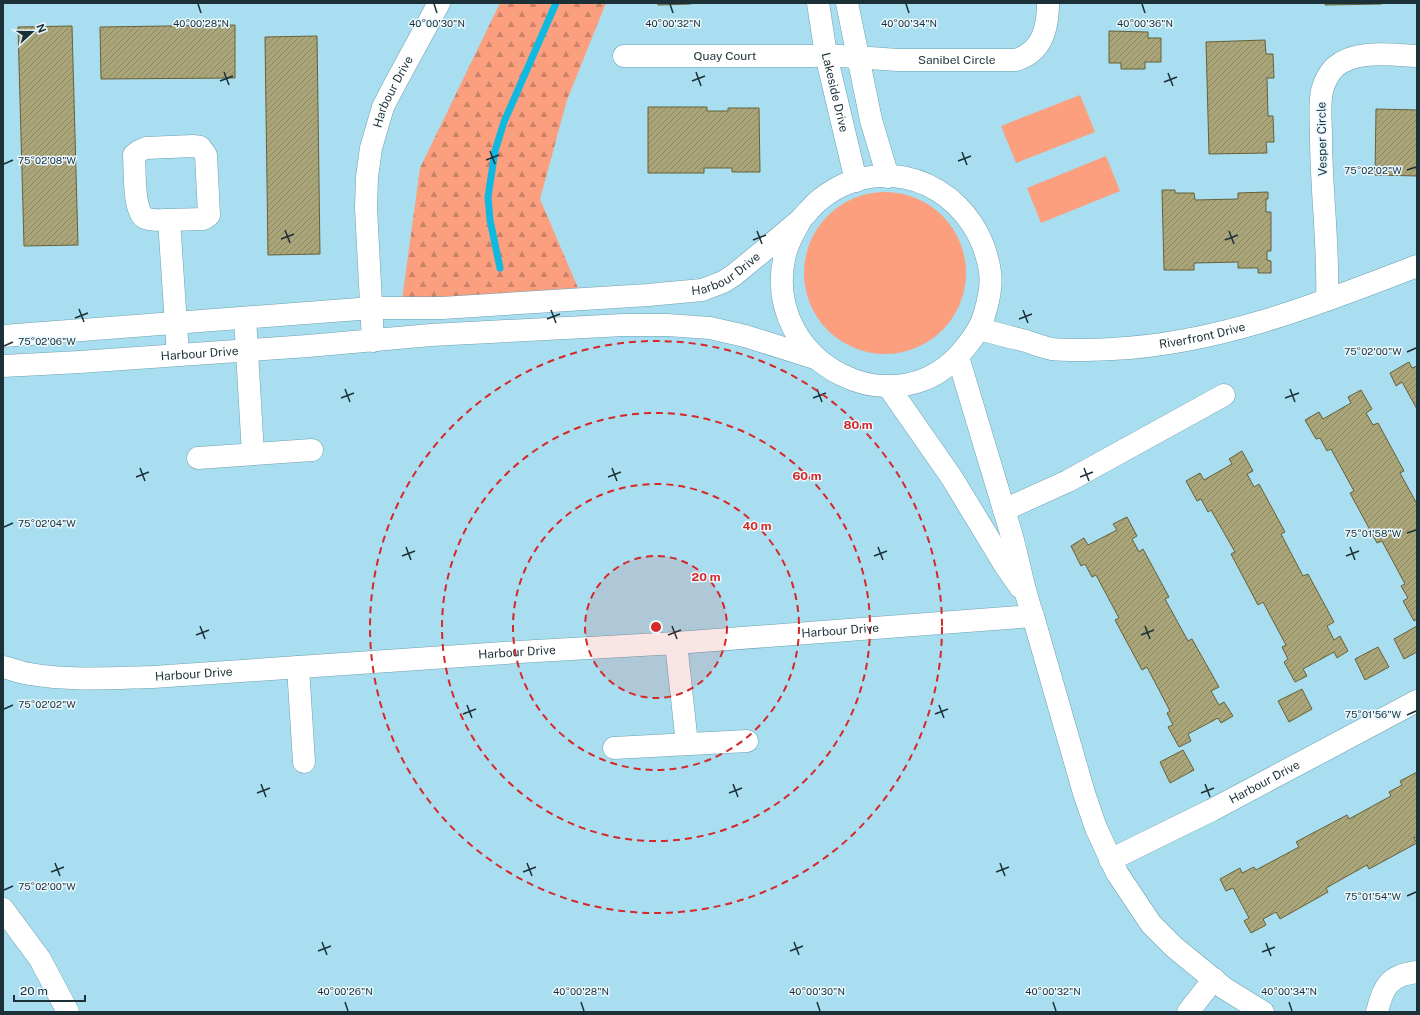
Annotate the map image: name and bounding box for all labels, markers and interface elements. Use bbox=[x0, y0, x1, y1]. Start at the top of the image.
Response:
north arrow bbox=[12, 12, 52, 52]
text: 40°00'28"N bbox=[173, 17, 229, 29]
text: 40°00'30"N bbox=[409, 17, 465, 29]
text: 40°00'32"N bbox=[645, 17, 701, 29]
text: 40°00'34"N bbox=[881, 17, 937, 29]
text: 40°00'36"N bbox=[1117, 17, 1173, 29]
text: N bbox=[34, 22, 48, 35]
street label: Quay Court bbox=[694, 49, 757, 63]
street label: Lakeside Drive bbox=[819, 51, 851, 134]
street label: Harbour Drive bbox=[370, 53, 416, 129]
street label: Sanibel Circle bbox=[918, 53, 996, 67]
street label: Vesper Circle bbox=[1314, 101, 1330, 176]
text: 75°02'08"W bbox=[18, 154, 76, 166]
text: 75°02'02"W bbox=[1344, 164, 1402, 176]
street label: Harbour Drive bbox=[691, 249, 763, 298]
street label: Riverfront Drive bbox=[1158, 320, 1247, 351]
text: 75°02'06"W bbox=[18, 335, 76, 347]
street label: Harbour Drive bbox=[160, 344, 239, 363]
text: 75°02'00"W bbox=[1344, 345, 1402, 357]
text: 80 m bbox=[843, 418, 873, 432]
text: 60 m bbox=[792, 469, 822, 483]
text: 75°02'04"W bbox=[18, 517, 76, 529]
text: 40 m bbox=[742, 519, 772, 533]
text: 75°01'58"W bbox=[1345, 527, 1402, 539]
text: 20 m bbox=[692, 570, 721, 584]
centre of rings bbox=[649, 620, 663, 634]
street label: Harbour Drive bbox=[801, 621, 880, 640]
street label: Harbour Drive bbox=[478, 643, 556, 662]
street label: Harbour Drive bbox=[154, 665, 233, 684]
text: 75°02'02"W bbox=[18, 698, 76, 710]
text: 75°01'56"W bbox=[1345, 708, 1402, 720]
street label: Harbour Drive bbox=[1227, 758, 1302, 807]
text: 75°02'00"W bbox=[18, 880, 76, 892]
text: 75°01'54"W bbox=[1345, 890, 1402, 902]
scale bar bbox=[14, 977, 85, 1003]
text: 20 m bbox=[20, 984, 48, 998]
text: 40°00'26"N bbox=[317, 985, 373, 997]
text: 40°00'28"N bbox=[553, 985, 609, 997]
text: 40°00'30"N bbox=[789, 985, 845, 997]
text: 40°00'32"N bbox=[1025, 985, 1081, 997]
text: 40°00'34"N bbox=[1261, 985, 1317, 997]

